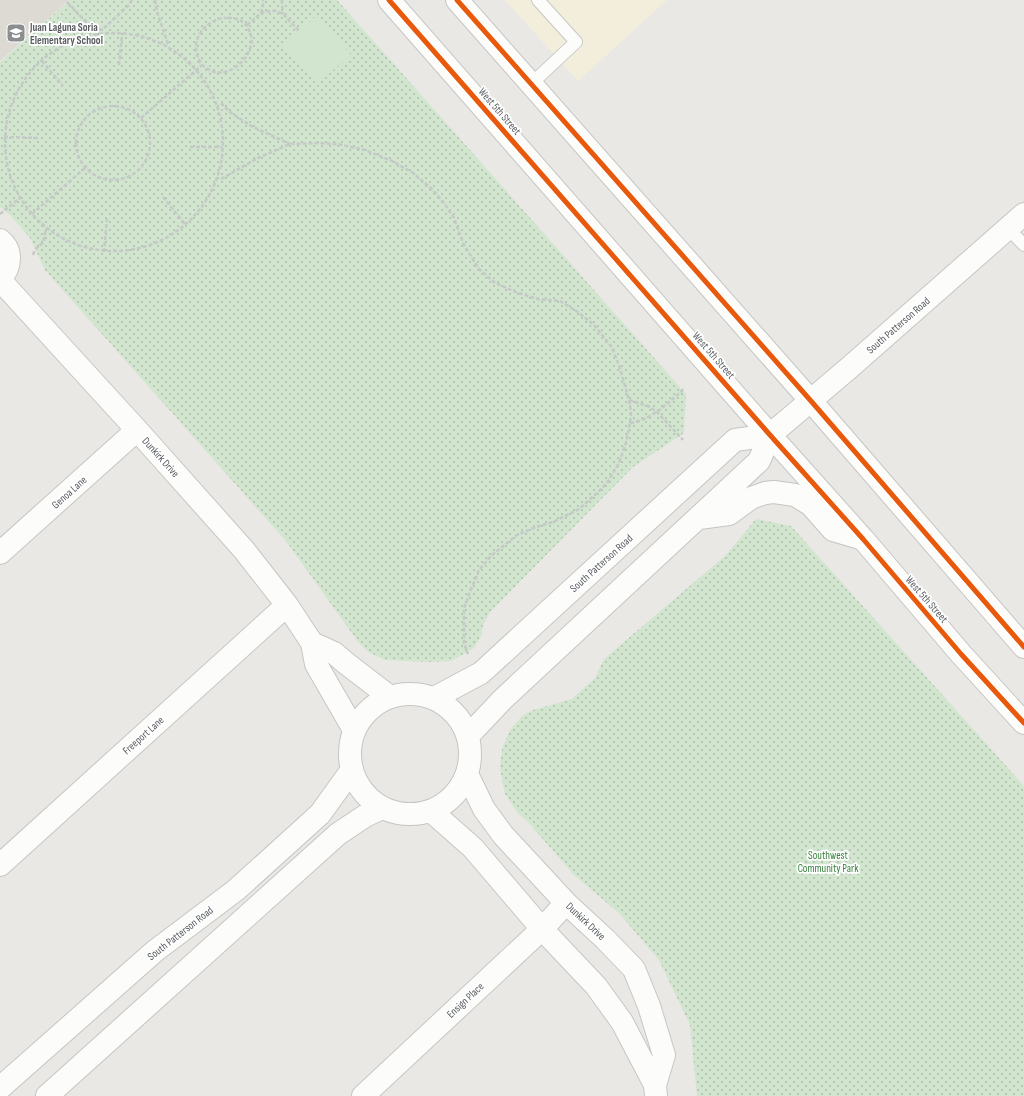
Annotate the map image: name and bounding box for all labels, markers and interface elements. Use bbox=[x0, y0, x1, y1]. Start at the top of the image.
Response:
place label: Juan Laguna Soria Elementary School bbox=[29, 21, 103, 47]
school or university icon: Juan Laguna Soria Elementary School bbox=[5, 22, 27, 44]
street label: West 5th Street bbox=[476, 85, 524, 138]
street label: South Patterson Road bbox=[864, 294, 933, 356]
street label: West 5th Street bbox=[690, 329, 738, 382]
street label: Dunkirk Drive bbox=[139, 435, 182, 480]
street label: Genoa Lane bbox=[49, 473, 90, 511]
street label: South Patterson Road bbox=[567, 532, 636, 595]
street label: West 5th Street bbox=[903, 573, 951, 626]
street label: Freeport Lane bbox=[120, 713, 167, 757]
park label: Southwest Community Park bbox=[798, 849, 859, 875]
street label: Dunkirk Drive bbox=[563, 900, 608, 943]
street label: South Patterson Road bbox=[145, 903, 216, 963]
street label: Ensign Place bbox=[444, 980, 487, 1021]

